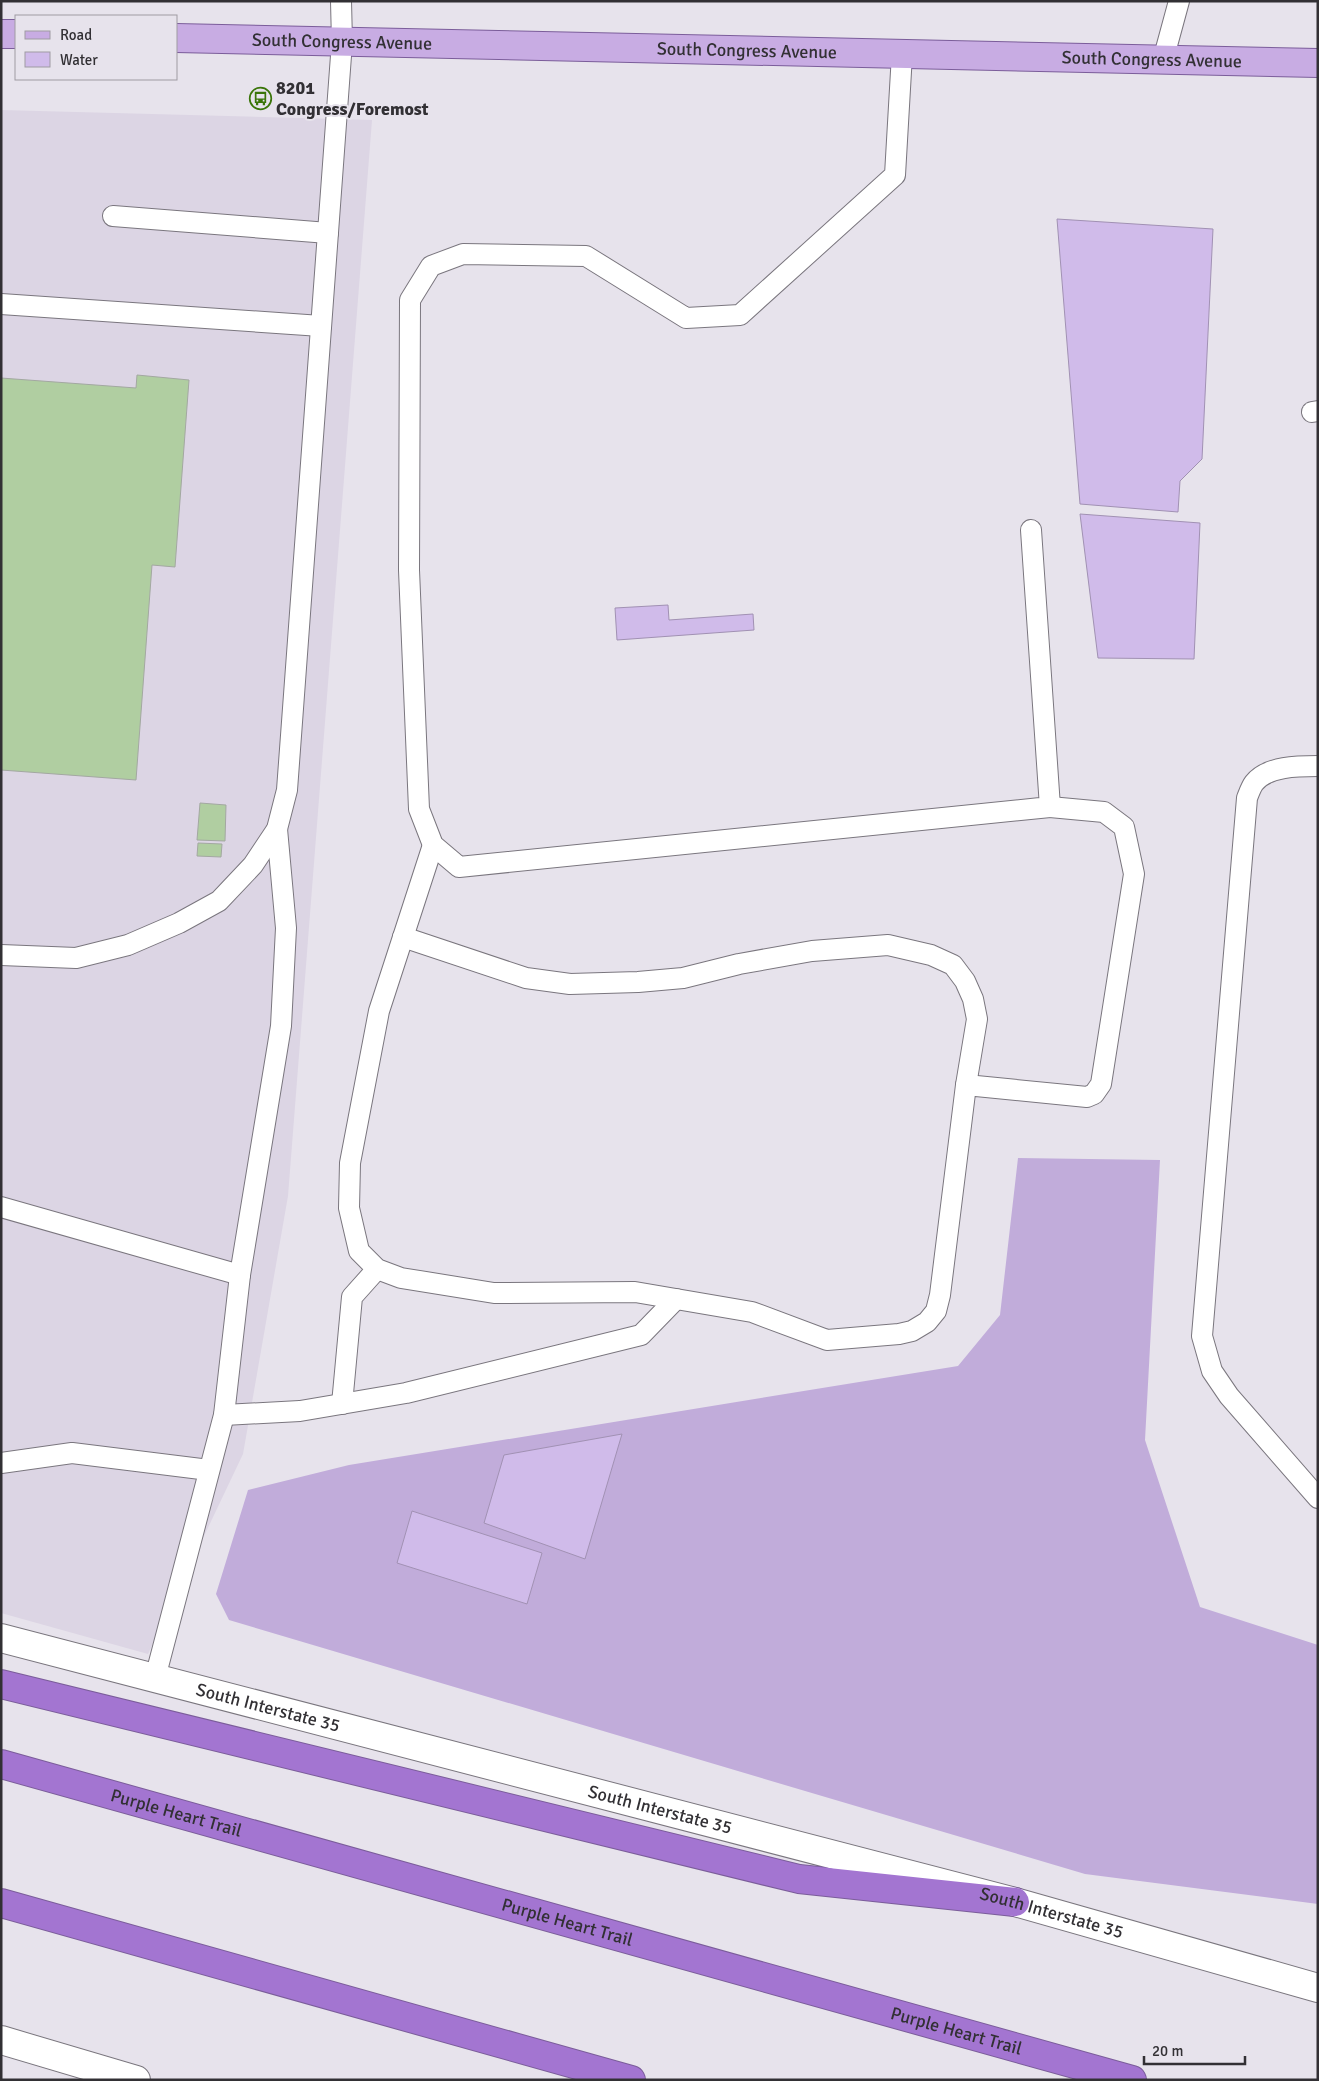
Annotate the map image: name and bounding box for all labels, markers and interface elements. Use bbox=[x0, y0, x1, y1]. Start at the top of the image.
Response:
legend bbox=[15, 15, 178, 80]
text: Road bbox=[60, 26, 92, 44]
street label: South Congress Avenue bbox=[252, 29, 432, 55]
street label: South Congress Avenue bbox=[657, 38, 837, 63]
street label: South Congress Avenue bbox=[1061, 46, 1242, 72]
text: Water bbox=[60, 51, 98, 69]
place label: 8201 Congress/Foremost bbox=[276, 77, 429, 120]
bus stop icon: 8201 Congress/Foremost bbox=[248, 86, 272, 110]
street label: South Interstate 35 bbox=[194, 1678, 342, 1737]
street label: South Interstate 35 bbox=[586, 1780, 734, 1839]
street label: Purple Heart Trail bbox=[108, 1784, 245, 1842]
street label: South Interstate 35 bbox=[978, 1882, 1126, 1943]
street label: Purple Heart Trail bbox=[499, 1893, 636, 1951]
street label: Purple Heart Trail bbox=[888, 2002, 1025, 2060]
scale bar bbox=[1144, 2034, 1245, 2066]
text: 20 m bbox=[1152, 2042, 1183, 2060]

